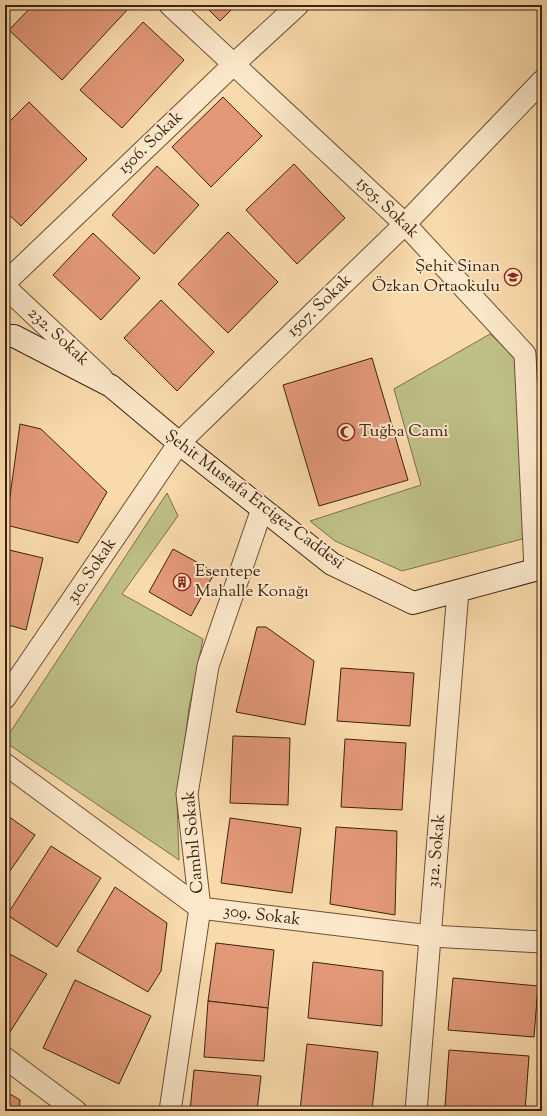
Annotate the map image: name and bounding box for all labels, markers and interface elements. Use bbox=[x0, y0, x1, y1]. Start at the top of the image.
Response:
street label: 1506. Sokak bbox=[113, 106, 189, 180]
street label: 1505. Sokak bbox=[350, 172, 424, 244]
place label: Şehit Sinan Özkan Ortaokulu bbox=[372, 255, 500, 299]
school or university icon: Şehit Sinan Özkan Ortaokulu bbox=[503, 267, 523, 287]
street label: 1507. Sokak bbox=[282, 269, 358, 343]
street label: 232. Sokak bbox=[22, 302, 94, 372]
place label: Tuğba Cami bbox=[359, 420, 448, 444]
mosque icon: Tuğba Cami bbox=[336, 422, 356, 442]
street label: Şehit Mustafa Ercigez Caddesi bbox=[159, 424, 349, 576]
street label: 310. Sokak bbox=[61, 533, 123, 609]
place label: Esentepe Mahalle Konağı bbox=[195, 560, 309, 604]
building icon: Esentepe Mahalle Konağı bbox=[172, 572, 192, 592]
street label: Cambıl Sokak bbox=[178, 789, 210, 895]
street label: 312. Sokak bbox=[422, 813, 452, 889]
street label: 309. Sokak bbox=[222, 899, 302, 933]

